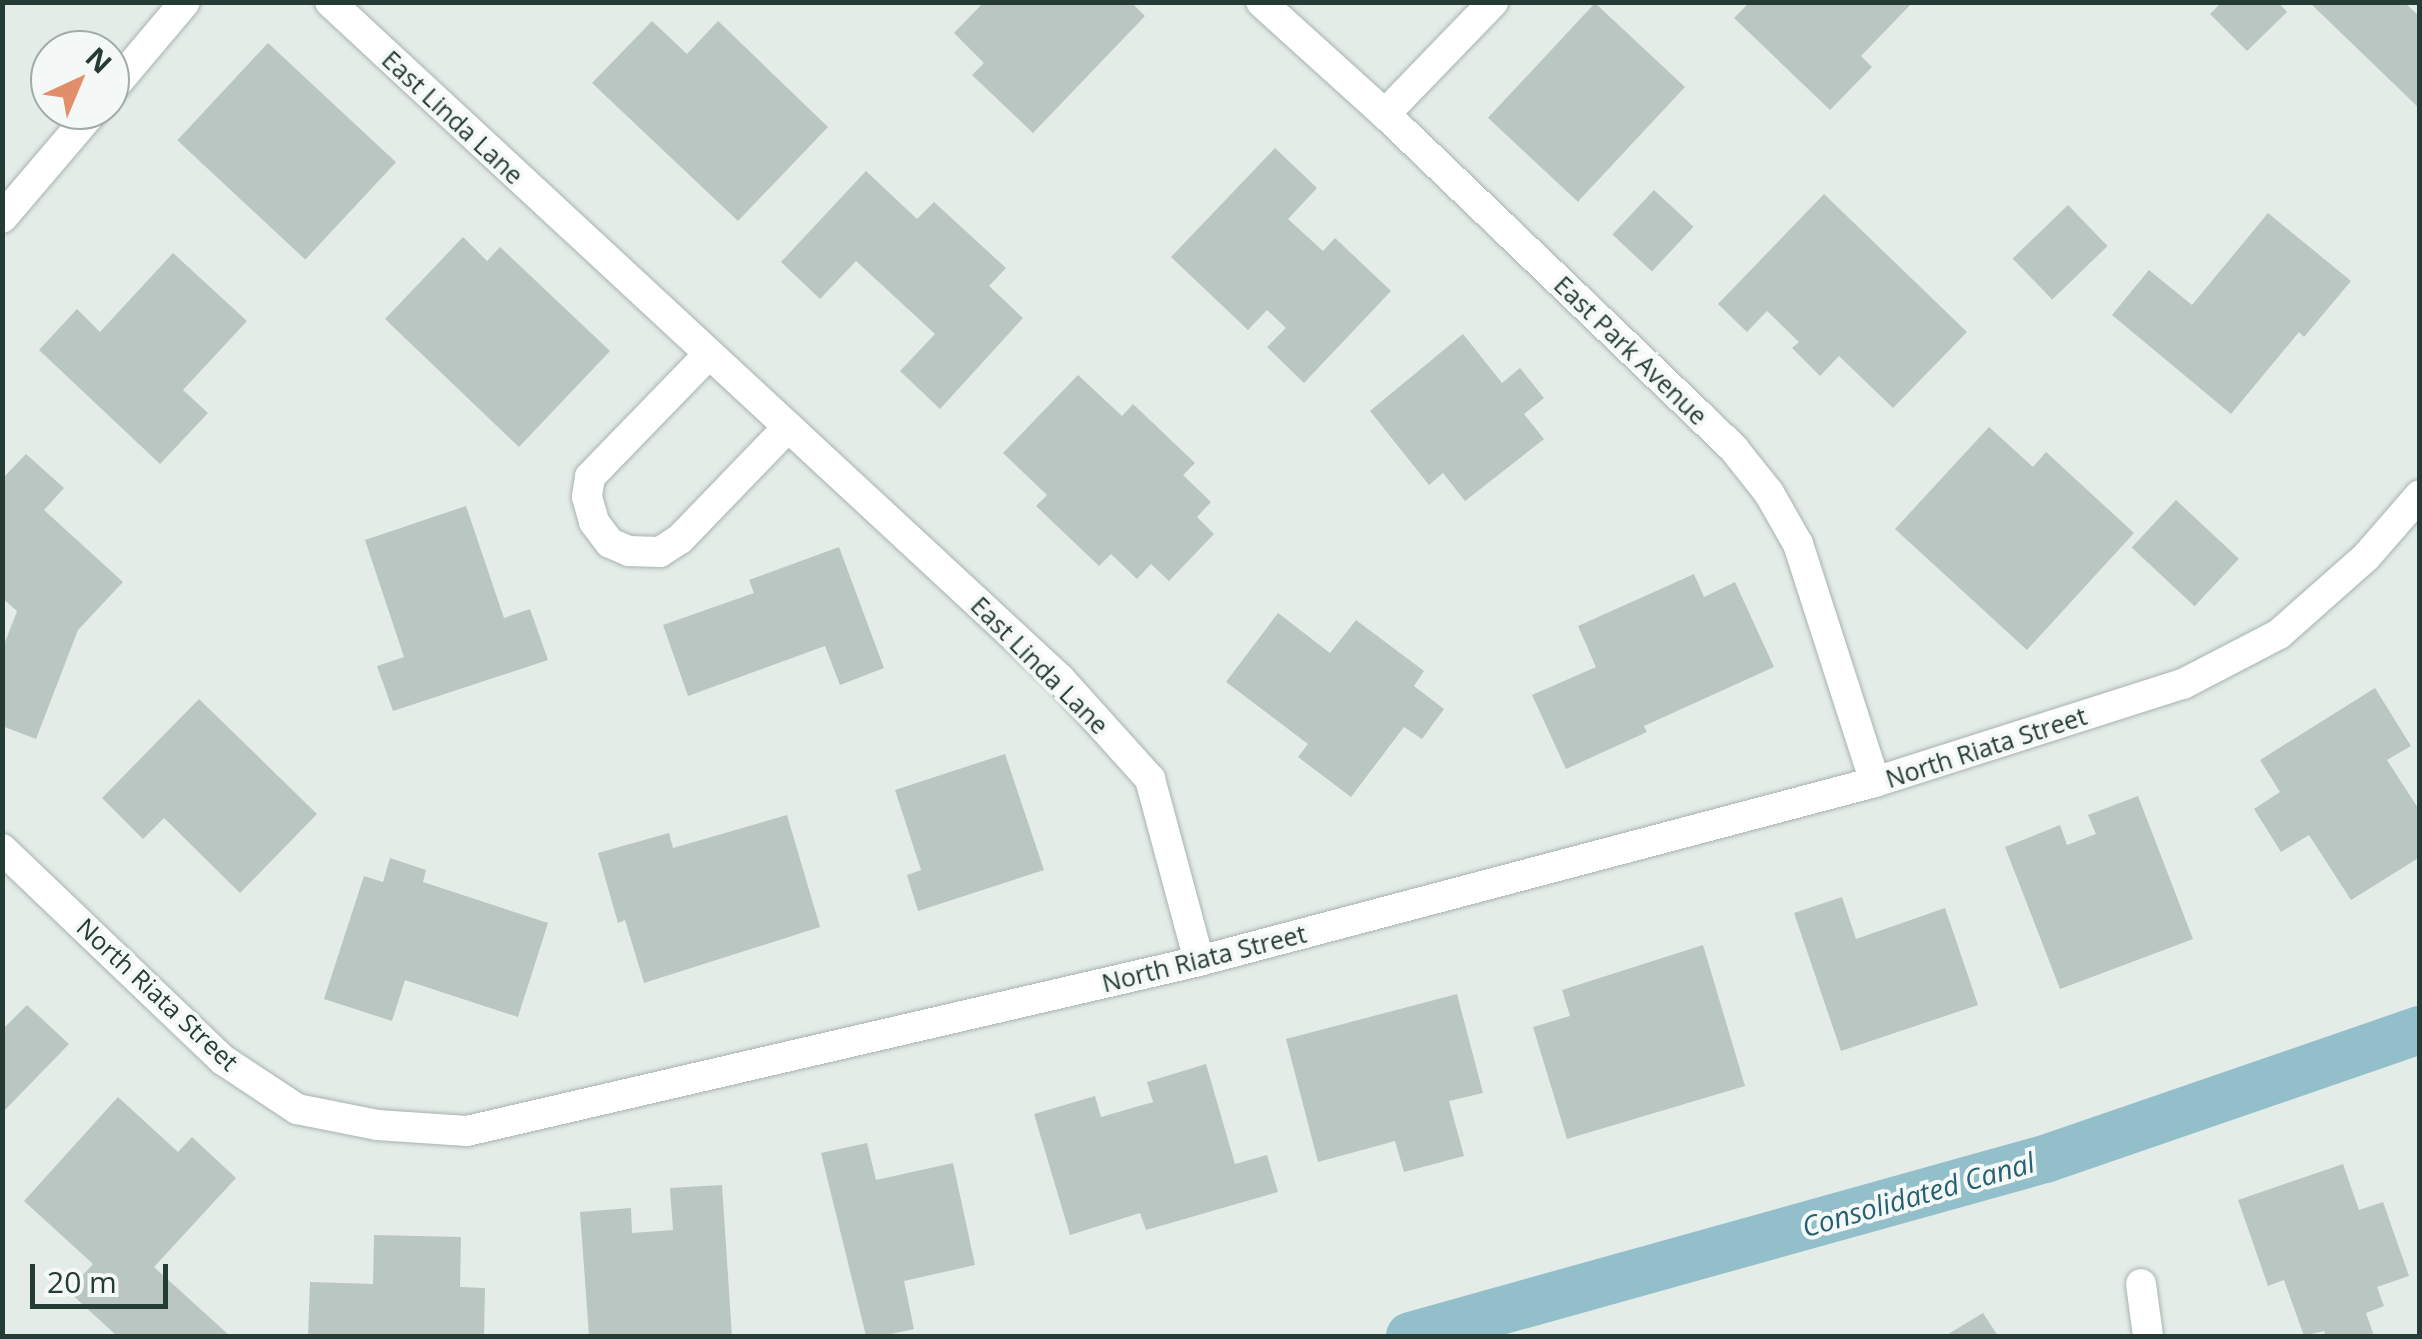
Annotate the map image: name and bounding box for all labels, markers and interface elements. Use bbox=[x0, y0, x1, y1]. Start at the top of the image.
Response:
north arrow bbox=[30, 30, 130, 130]
text: N bbox=[78, 38, 121, 81]
street label: East Linda Lane bbox=[376, 44, 530, 190]
street label: East Park Avenue bbox=[1548, 269, 1714, 431]
street label: East Linda Lane bbox=[965, 590, 1115, 740]
street label: North Riata Street bbox=[1882, 700, 2090, 794]
street label: North Riata Street bbox=[71, 912, 245, 1076]
street label: North Riata Street bbox=[1099, 918, 1309, 998]
water label: Consolidated Canal bbox=[1798, 1145, 2038, 1243]
scale bar bbox=[35, 1244, 172, 1306]
text: 20 m bbox=[47, 1261, 117, 1302]

